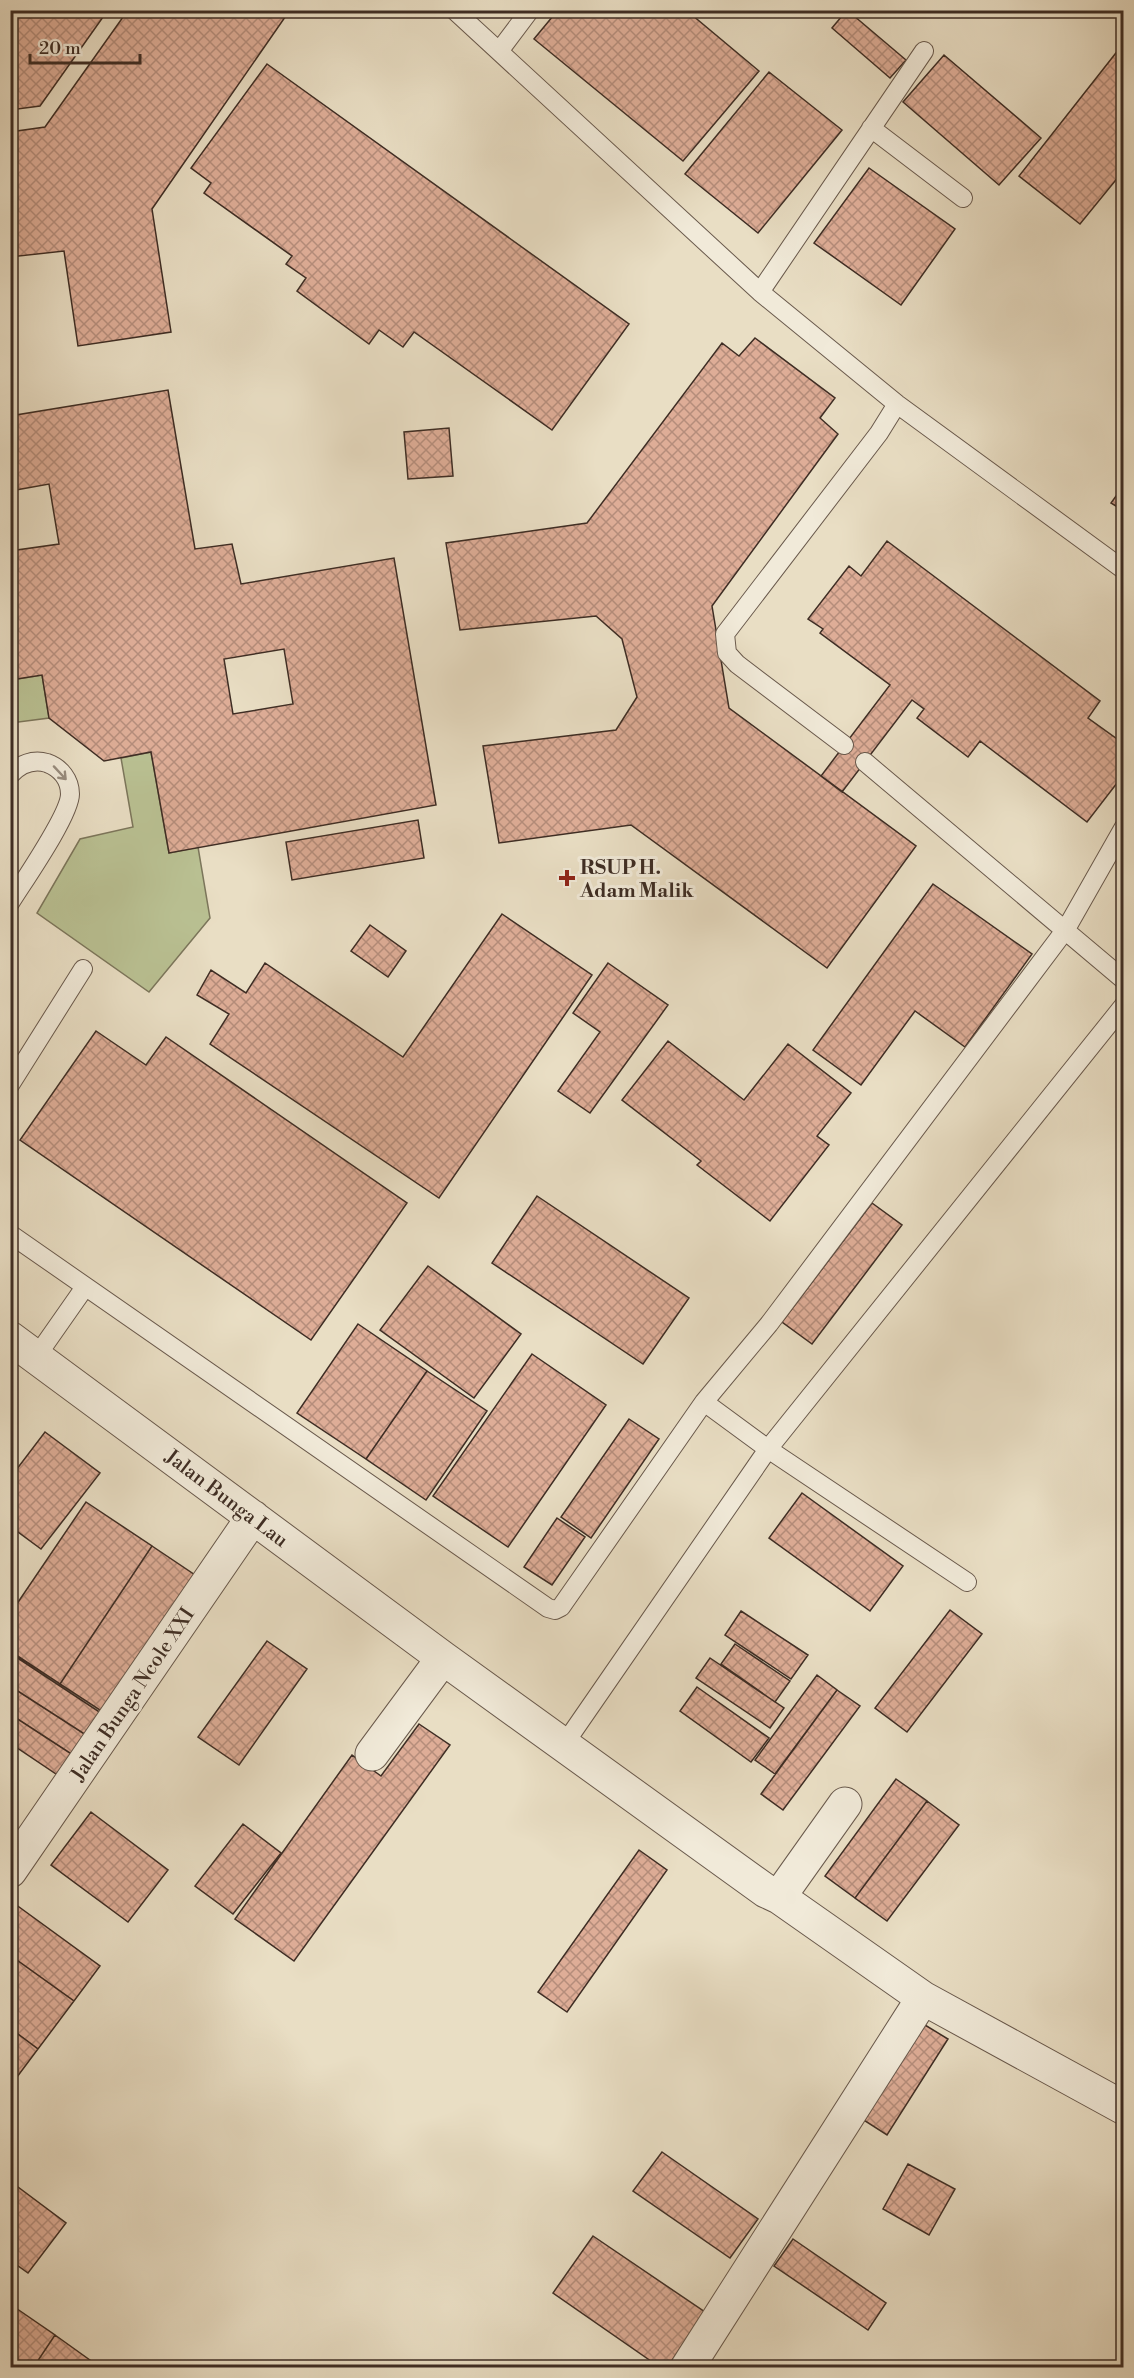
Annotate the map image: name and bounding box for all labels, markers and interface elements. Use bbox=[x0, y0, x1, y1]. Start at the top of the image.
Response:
scale bar bbox=[30, 27, 140, 65]
text: 20 m bbox=[39, 37, 81, 60]
one-way arrow bbox=[52, 765, 67, 780]
place label: RSUP H. Adam Malik bbox=[579, 856, 694, 904]
marker: RSUP H. Adam Malik bbox=[558, 869, 576, 887]
street label: Jalan Bunga Lau bbox=[159, 1444, 293, 1554]
street label: Jalan Bunga Ncole XXI bbox=[65, 1603, 201, 1787]

